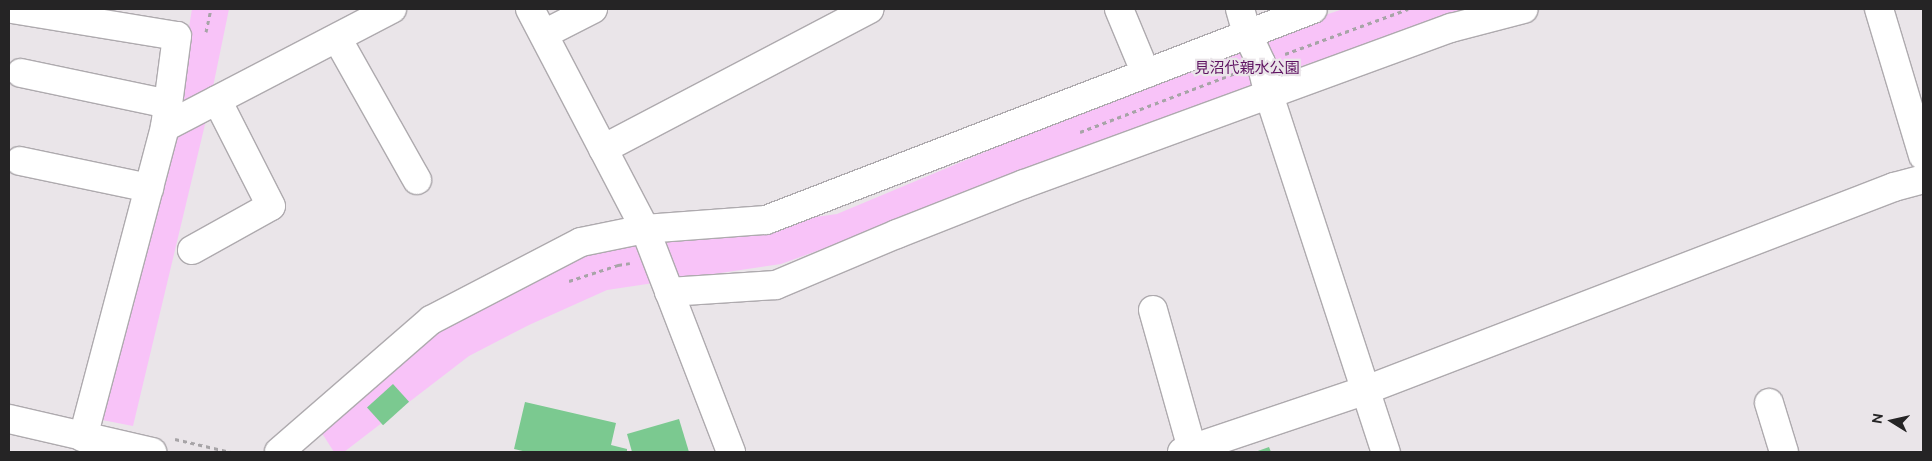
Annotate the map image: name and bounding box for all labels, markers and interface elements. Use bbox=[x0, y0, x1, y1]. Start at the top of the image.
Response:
park label: 見沼代親水公園 bbox=[1195, 59, 1299, 77]
north arrow bbox=[1867, 396, 1917, 446]
text: N bbox=[1868, 412, 1886, 425]

